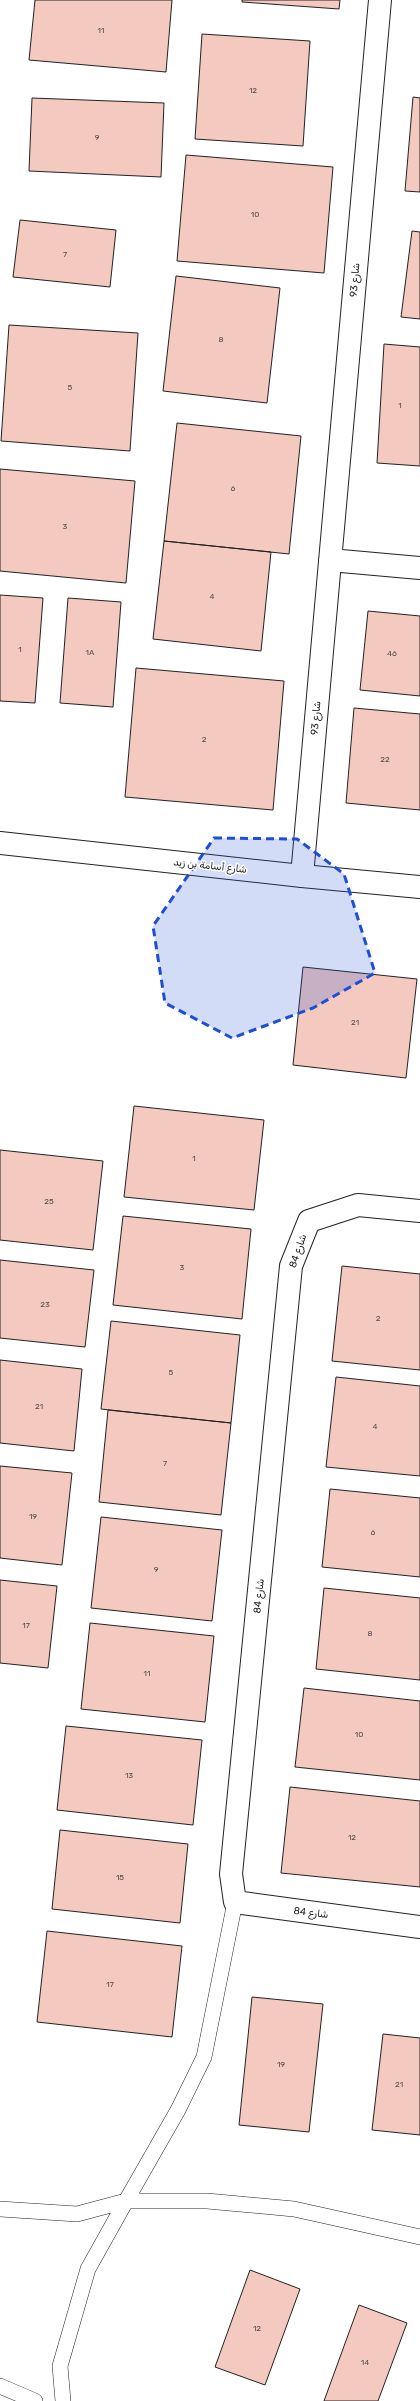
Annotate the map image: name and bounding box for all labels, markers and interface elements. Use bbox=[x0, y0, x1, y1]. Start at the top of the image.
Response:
house number: 11 bbox=[98, 26, 104, 35]
house number: 12 bbox=[249, 86, 257, 95]
house number: 9 bbox=[95, 133, 100, 142]
house number: 10 bbox=[251, 210, 259, 219]
house number: 7 bbox=[63, 250, 67, 259]
street label: شارع 93 bbox=[348, 262, 363, 298]
house number: 8 bbox=[218, 335, 224, 344]
house number: 5 bbox=[68, 383, 73, 392]
house number: 1 bbox=[398, 401, 402, 410]
house number: 6 bbox=[231, 484, 236, 493]
house number: 3 bbox=[63, 522, 68, 531]
house number: 4 bbox=[210, 592, 215, 601]
house number: 1 bbox=[18, 645, 22, 654]
house number: 1A bbox=[86, 648, 95, 657]
house number: 46 bbox=[387, 649, 397, 658]
street label: شارع 93 bbox=[309, 700, 324, 736]
house number: 2 bbox=[202, 735, 207, 744]
house number: 22 bbox=[380, 755, 390, 764]
street label: شارع أسامة بن زيد bbox=[173, 856, 247, 877]
house number: 21 bbox=[351, 1018, 359, 1027]
house number: 1 bbox=[192, 1154, 196, 1163]
house number: 25 bbox=[44, 1197, 54, 1206]
street label: شارع 84 bbox=[287, 1233, 310, 1270]
house number: 3 bbox=[180, 1263, 185, 1272]
house number: 23 bbox=[40, 1300, 50, 1309]
house number: 2 bbox=[376, 1314, 381, 1323]
house number: 5 bbox=[169, 1368, 174, 1377]
house number: 21 bbox=[35, 1402, 43, 1411]
house number: 4 bbox=[373, 1422, 378, 1431]
house number: 7 bbox=[163, 1459, 167, 1468]
house number: 19 bbox=[29, 1512, 37, 1521]
house number: 6 bbox=[371, 1528, 376, 1537]
house number: 9 bbox=[154, 1565, 159, 1574]
street label: شارع 84 bbox=[251, 1578, 268, 1614]
house number: 17 bbox=[22, 1621, 30, 1630]
house number: 8 bbox=[367, 1629, 373, 1638]
house number: 11 bbox=[144, 1669, 150, 1678]
house number: 10 bbox=[355, 1730, 363, 1739]
house number: 13 bbox=[125, 1771, 133, 1780]
house number: 12 bbox=[348, 1833, 356, 1842]
house number: 15 bbox=[116, 1873, 124, 1882]
street label: شارع 84 bbox=[293, 1905, 329, 1922]
house number: 17 bbox=[106, 1980, 114, 1989]
house number: 19 bbox=[277, 2060, 285, 2069]
house number: 21 bbox=[395, 2080, 403, 2089]
house number: 12 bbox=[253, 2324, 261, 2333]
house number: 14 bbox=[361, 2358, 369, 2367]

